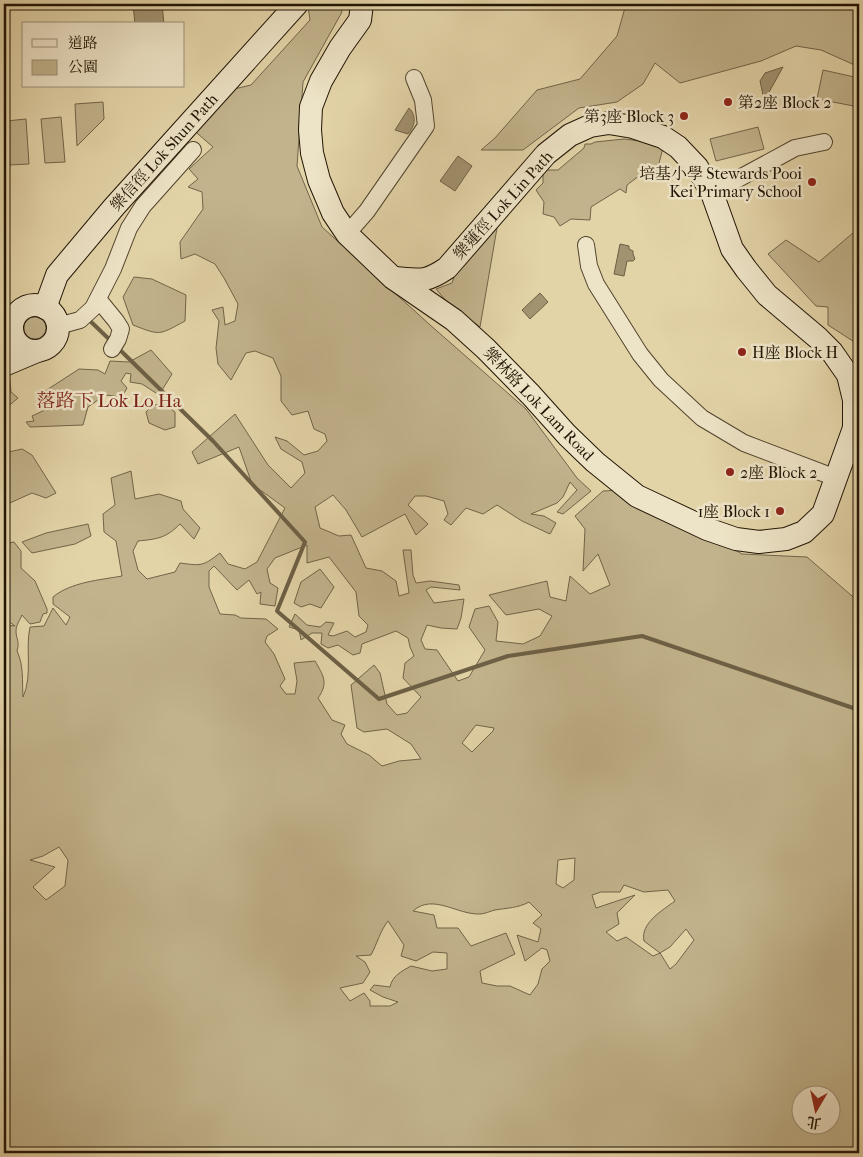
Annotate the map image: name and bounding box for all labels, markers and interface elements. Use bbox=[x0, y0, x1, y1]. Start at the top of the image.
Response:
legend bbox=[22, 22, 185, 88]
text: 道路 bbox=[68, 34, 98, 52]
text: 公園 bbox=[68, 58, 98, 76]
street label: 樂信徑 Lok Shun Path bbox=[106, 89, 222, 215]
place label: 第2座 Block 2 bbox=[738, 93, 831, 112]
marker: 第2座 Block 2 bbox=[722, 96, 734, 108]
place label: 第3座 Block 3 bbox=[584, 107, 674, 126]
marker: 第3座 Block 3 bbox=[678, 110, 690, 122]
street label: 樂蓮徑 Lok Lin Path bbox=[449, 147, 557, 263]
place label: 培基小學 Stewards Pooi Kei Primary School bbox=[639, 164, 803, 201]
marker: 培基小學 Stewards Pooi Kei Primary School bbox=[806, 176, 818, 188]
street label: 樂林路 Lok Lam Road bbox=[480, 343, 598, 465]
place label: H座 Block H bbox=[752, 343, 839, 362]
marker: H座 Block H bbox=[736, 346, 748, 358]
district label: 落路下 Lok Lo Ha bbox=[36, 390, 182, 412]
place label: 2座 Block 2 bbox=[740, 463, 817, 482]
marker: 2座 Block 2 bbox=[724, 466, 736, 478]
place label: 1座 Block 1 bbox=[698, 502, 770, 521]
marker: 1座 Block 1 bbox=[774, 505, 786, 517]
north arrow bbox=[790, 1084, 840, 1134]
text: 北 bbox=[806, 1113, 822, 1132]

